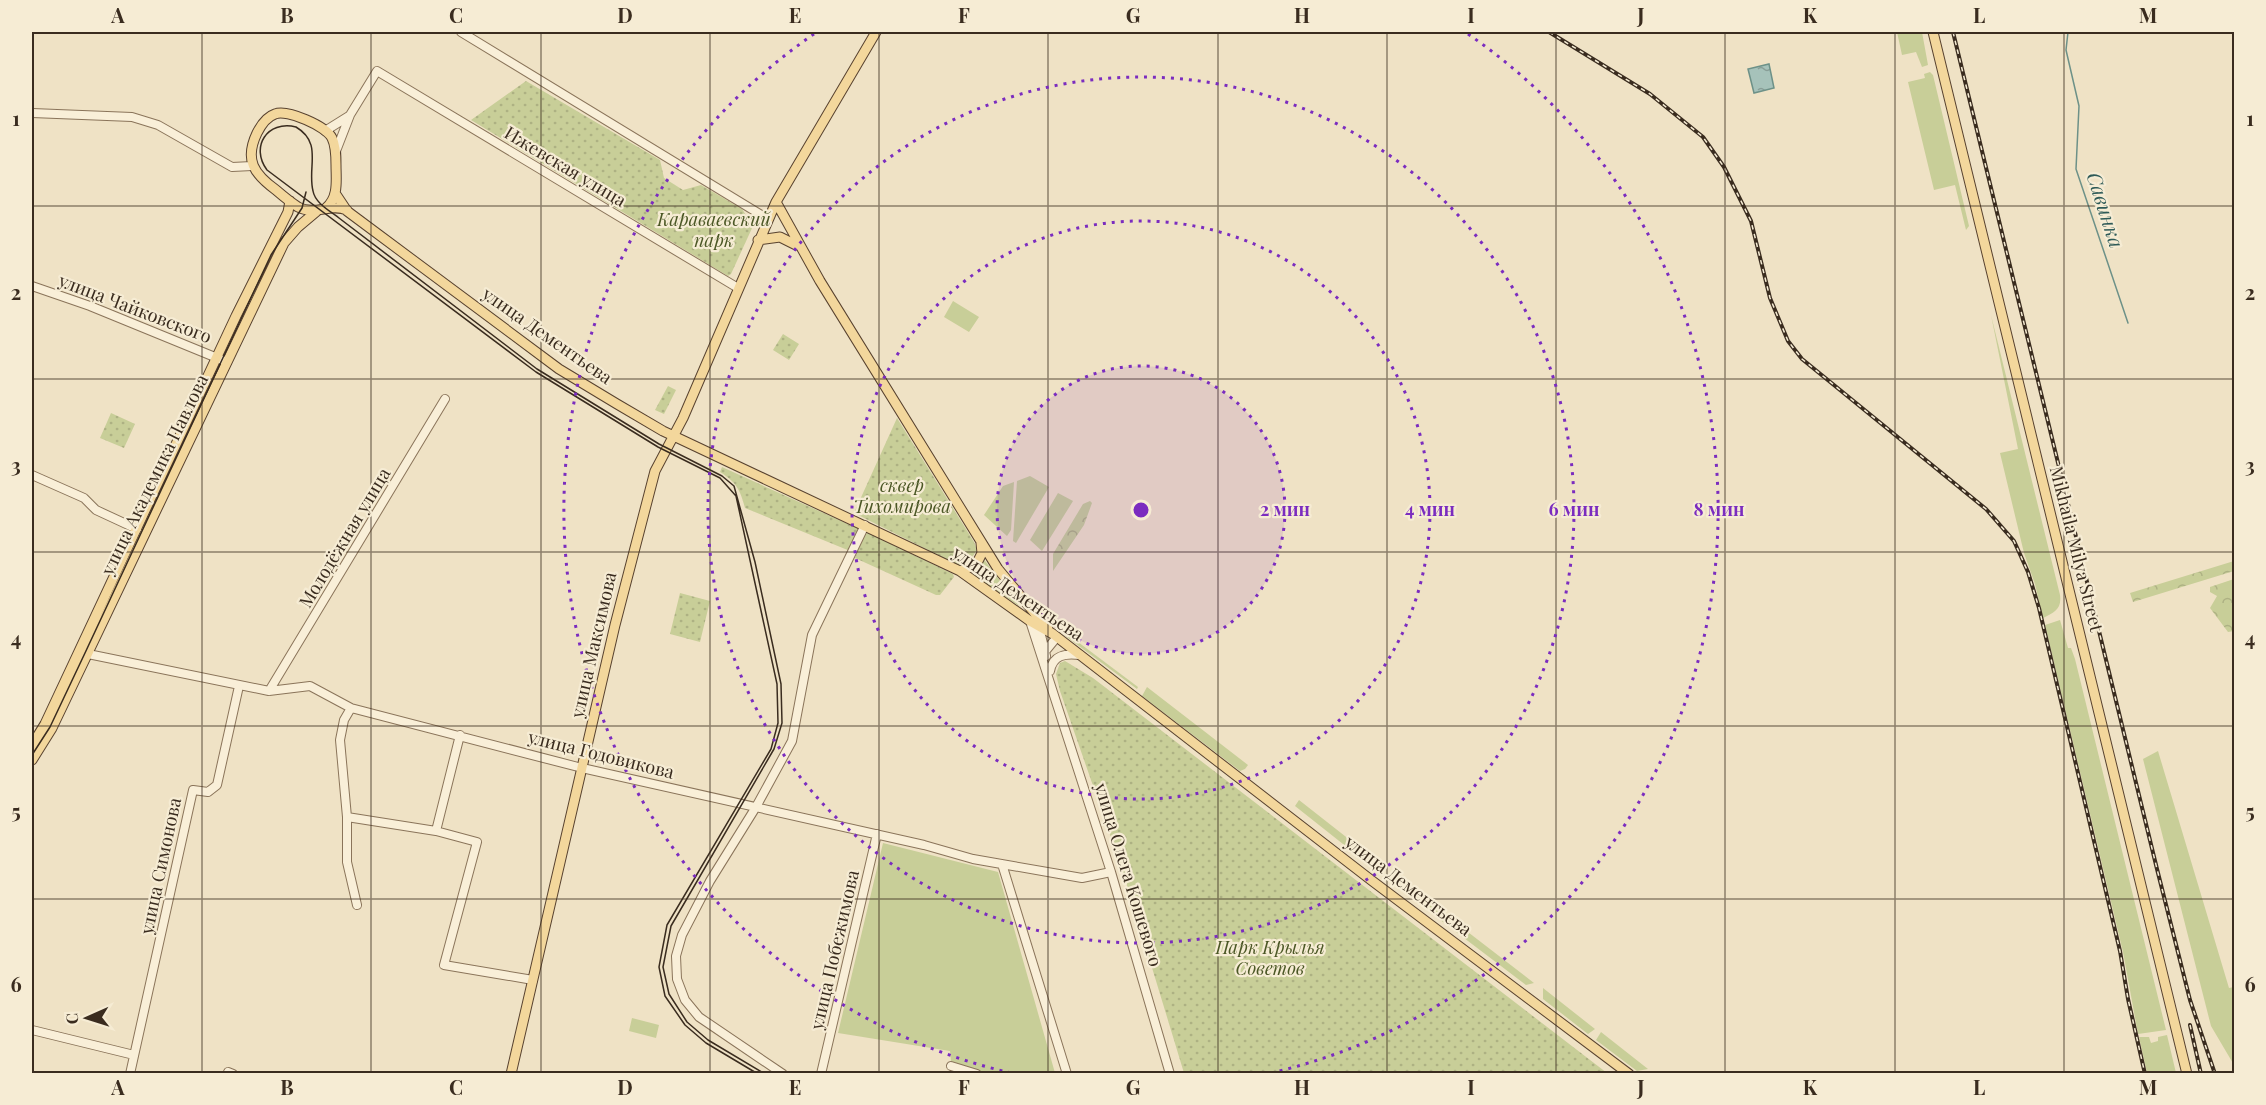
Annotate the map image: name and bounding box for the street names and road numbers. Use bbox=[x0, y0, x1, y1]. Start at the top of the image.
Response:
street label: Ижевская улица bbox=[500, 120, 631, 212]
street label: улица Чайковского bbox=[55, 267, 215, 348]
street label: улица Дементьева bbox=[477, 281, 617, 389]
street label: улица Академика Павлова bbox=[95, 370, 213, 580]
street label: Молодёжная улица bbox=[293, 463, 395, 612]
street label: Mikhaila Milya Street bbox=[2045, 463, 2109, 635]
street label: улица Дементьева bbox=[947, 540, 1089, 646]
street label: улица Максимова bbox=[564, 569, 621, 721]
street label: улица Годовикова bbox=[525, 724, 677, 784]
street label: улица Олега Кошевого bbox=[1089, 779, 1168, 970]
street label: улица Симонова bbox=[134, 795, 186, 937]
street label: улица Дементьева bbox=[1339, 829, 1477, 941]
street label: улица Побежимова bbox=[804, 868, 864, 1033]

